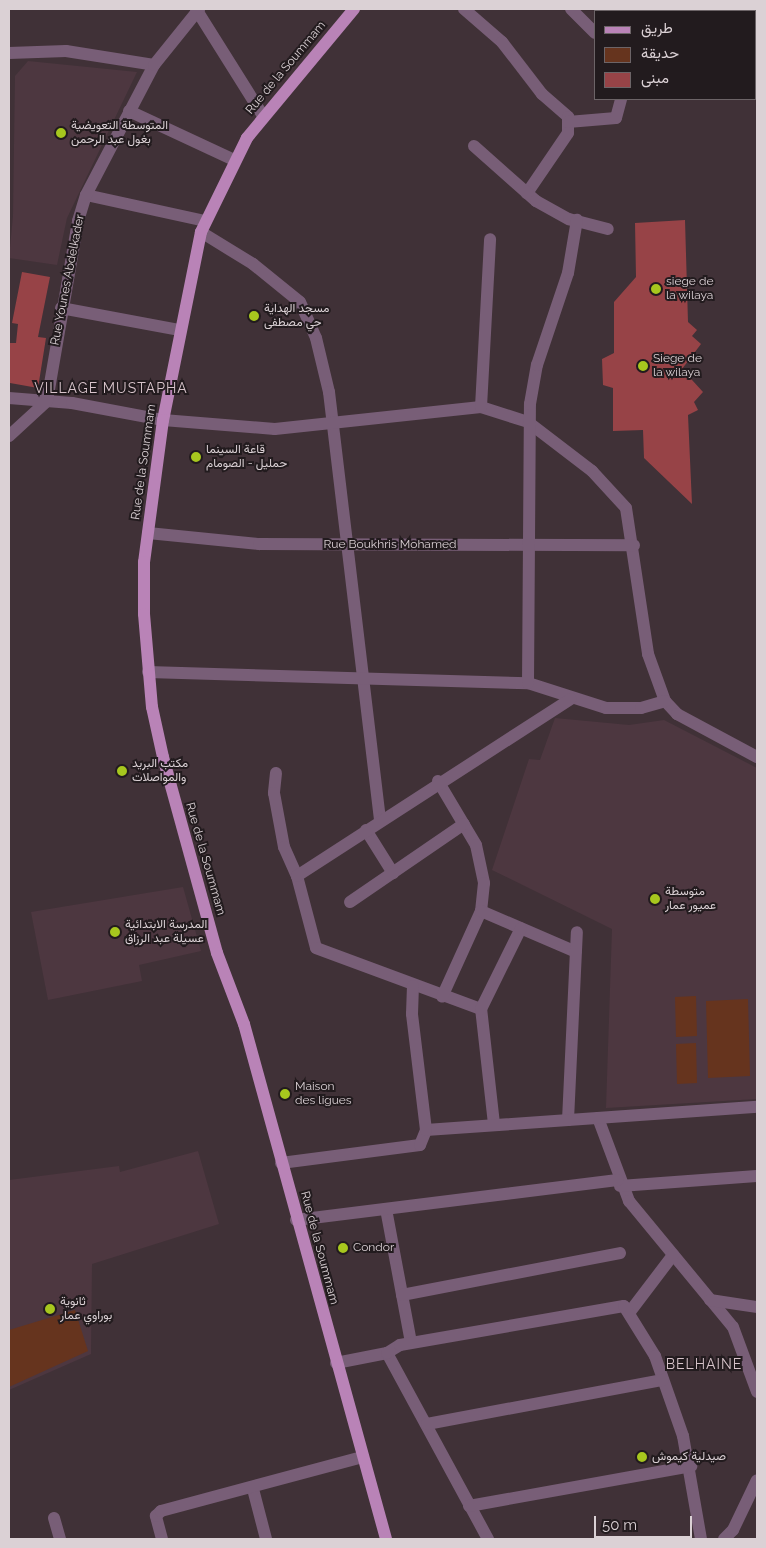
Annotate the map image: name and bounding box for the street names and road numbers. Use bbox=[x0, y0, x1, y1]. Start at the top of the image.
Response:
street label: Rue de la Soummam bbox=[243, 19, 329, 117]
street label: Rue Younes Abdelkader bbox=[48, 213, 88, 347]
street label: Rue de la Soummam bbox=[129, 403, 159, 521]
street label: Rue Boukhris Mohamed bbox=[324, 538, 456, 552]
street label: Rue de la Soummam bbox=[182, 801, 228, 917]
street label: Rue de la Soummam bbox=[297, 1190, 341, 1306]

